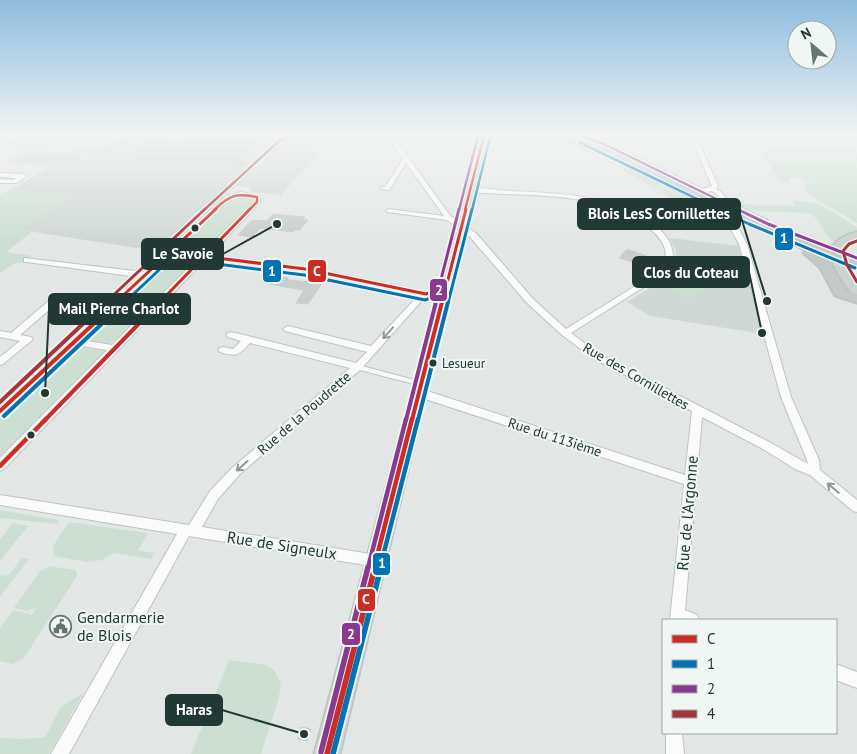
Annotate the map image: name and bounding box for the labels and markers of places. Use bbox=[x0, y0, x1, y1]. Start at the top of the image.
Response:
callout: Blois LesS Cornillettes bbox=[578, 199, 740, 229]
unlabelled marker bbox=[190, 223, 200, 233]
callout: Le Savoie bbox=[142, 239, 223, 269]
callout: Clos du Coteau bbox=[633, 257, 749, 287]
callout: Mail Pierre Charlot bbox=[49, 294, 190, 324]
place label: Lesueur bbox=[442, 355, 486, 372]
marker: Lesueur bbox=[428, 358, 438, 368]
unlabelled marker bbox=[26, 430, 36, 440]
place label: Gendarmerie de Blois bbox=[77, 607, 165, 645]
public building icon: Gendarmerie de Blois bbox=[49, 614, 73, 638]
callout: Haras bbox=[166, 695, 222, 725]

